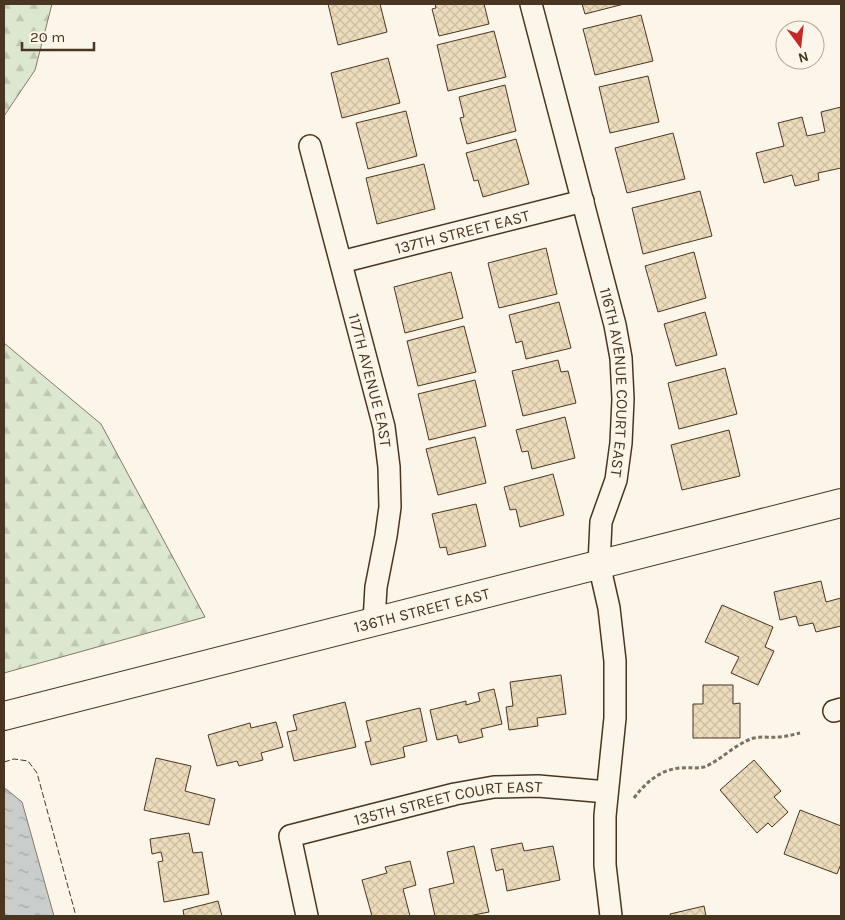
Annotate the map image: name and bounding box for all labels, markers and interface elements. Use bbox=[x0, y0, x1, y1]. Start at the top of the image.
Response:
scale bar bbox=[22, 20, 95, 52]
north arrow bbox=[775, 20, 825, 70]
text: 20 m bbox=[30, 28, 65, 46]
text: N bbox=[796, 48, 810, 67]
street label: 137TH STREET EAST bbox=[393, 206, 532, 258]
street label: 116TH AVENUE COURT EAST bbox=[596, 285, 632, 478]
street label: 117TH AVENUE EAST bbox=[344, 311, 395, 448]
street label: 136TH STREET EAST bbox=[352, 584, 492, 637]
street label: 135TH STREET COURT EAST bbox=[352, 777, 543, 829]

